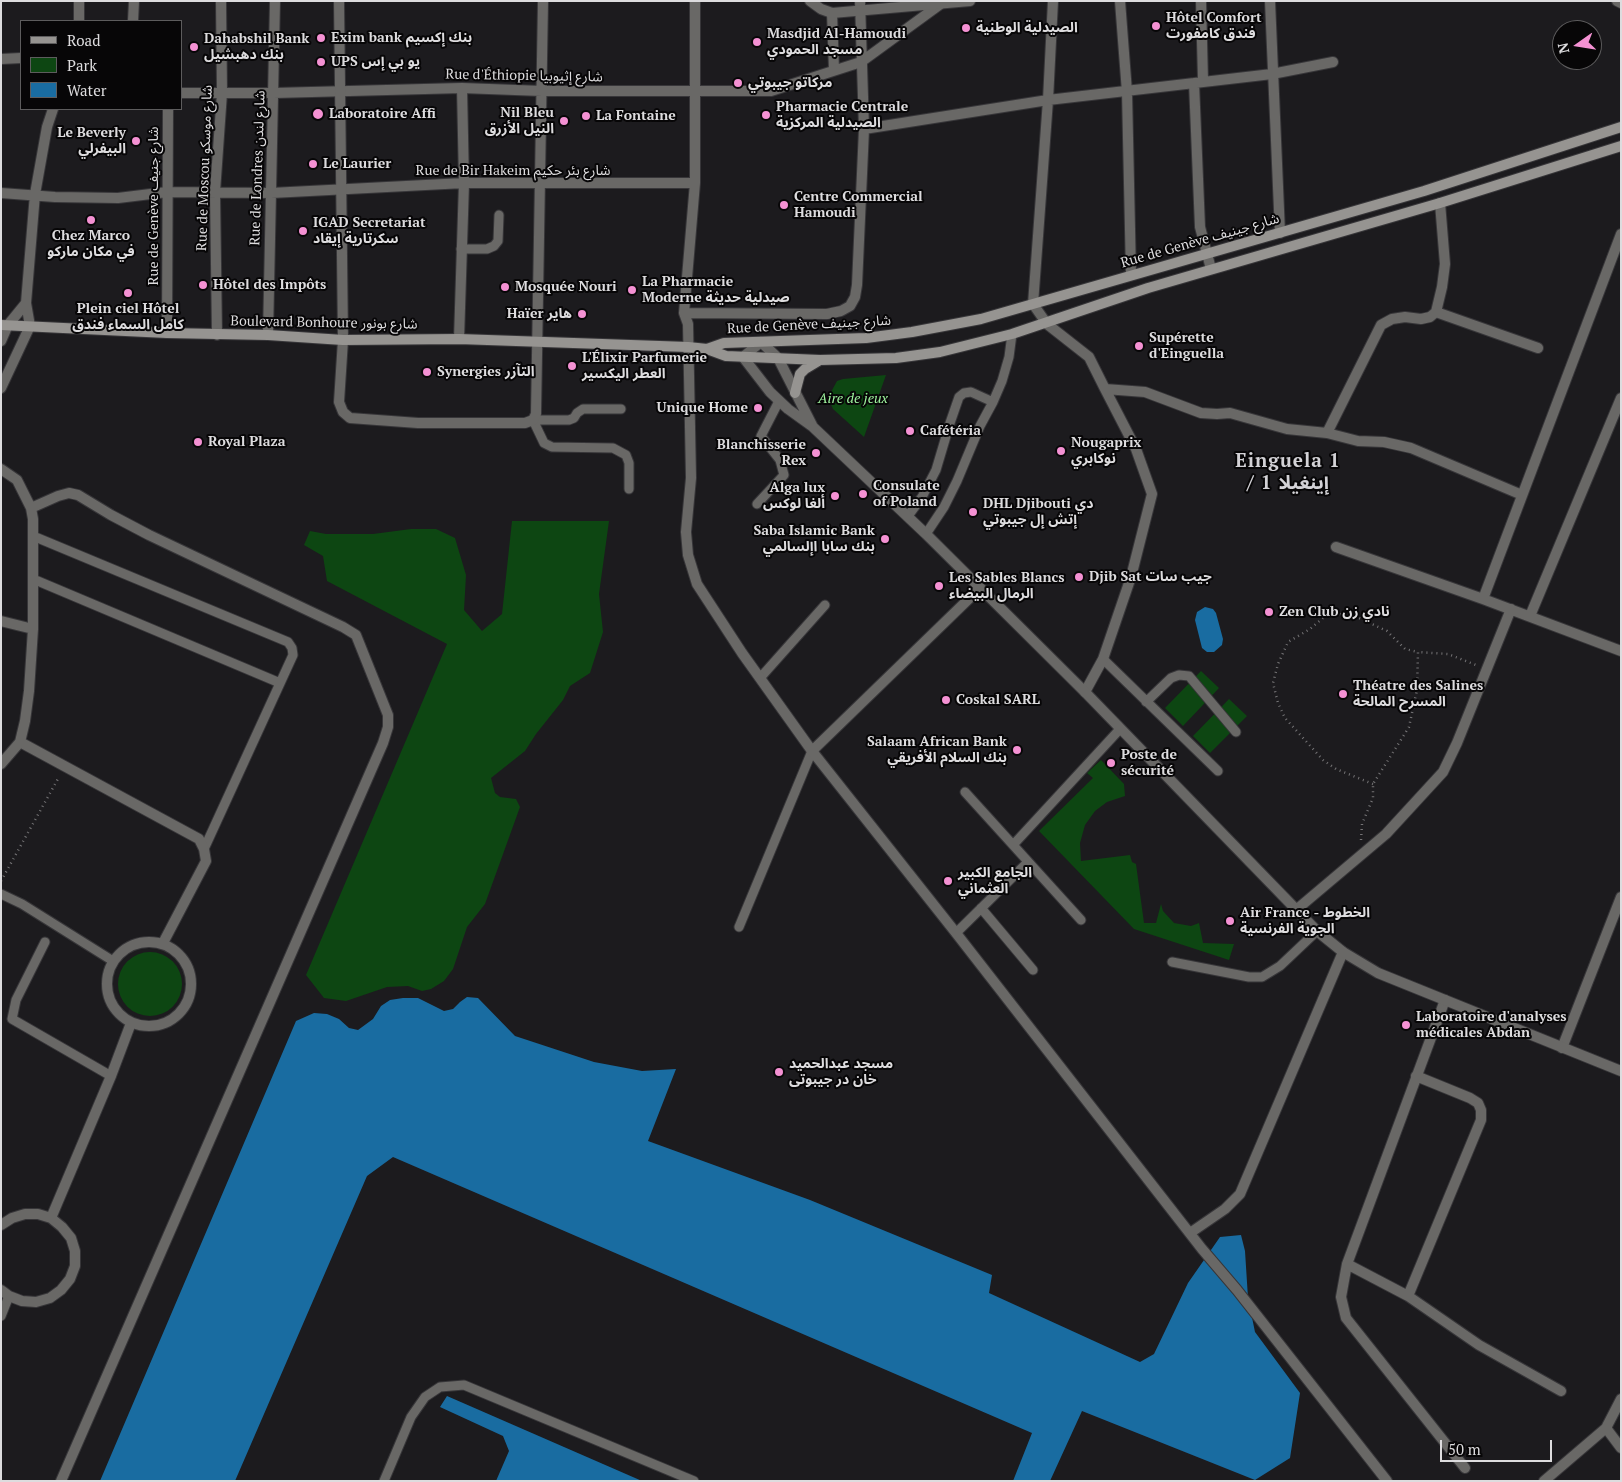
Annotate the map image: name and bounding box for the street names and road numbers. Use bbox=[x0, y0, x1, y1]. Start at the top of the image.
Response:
street label: Rue d'Éthiopie شارع إثيوبيا bbox=[445, 66, 603, 86]
street label: Rue de Moscou شارع موسكو bbox=[194, 85, 216, 251]
street label: Rue de Londres شارع لندن bbox=[247, 90, 269, 246]
street label: Rue de Genève شارع جنيف bbox=[146, 126, 162, 286]
street label: Rue de Bir Hakeim شارع بئر حكيم bbox=[416, 163, 610, 179]
street label: Rue de Genève شارع جينيف bbox=[1119, 210, 1281, 272]
street label: Rue de Genève شارع جينيف bbox=[727, 312, 891, 338]
street label: Boulevard Bonhoure شارع بونور bbox=[230, 313, 418, 333]

